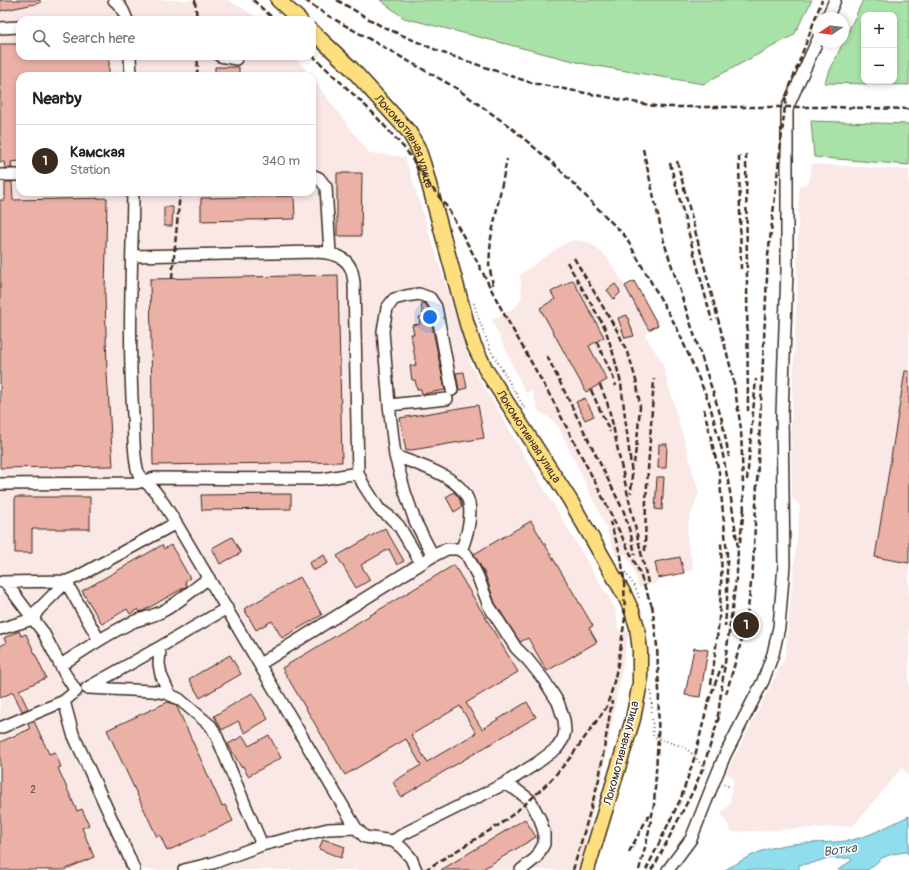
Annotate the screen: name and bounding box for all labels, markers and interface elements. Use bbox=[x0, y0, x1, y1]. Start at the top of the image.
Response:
north arrow bbox=[813, 12, 849, 48]
map controls bbox=[861, 12, 897, 84]
button: + bbox=[861, 12, 897, 48]
search box bbox=[16, 16, 316, 60]
icon: search bbox=[30, 27, 52, 49]
text: Search here bbox=[62, 29, 135, 48]
button: − bbox=[861, 48, 897, 84]
text: Nearby bbox=[32, 88, 81, 109]
street label: Локомотивная улица bbox=[370, 91, 437, 190]
text: Камская bbox=[70, 143, 125, 162]
text: 1 bbox=[42, 153, 48, 169]
text: 340 m bbox=[262, 153, 300, 169]
text: Station bbox=[70, 162, 110, 178]
your location bbox=[420, 307, 440, 327]
street label: Локомотивная улица bbox=[492, 386, 564, 486]
pin: 1 bbox=[733, 610, 759, 640]
street label: Локомотивная улица bbox=[600, 699, 643, 808]
house number: 2 bbox=[30, 784, 36, 796]
water label: Вотка bbox=[822, 840, 859, 860]

